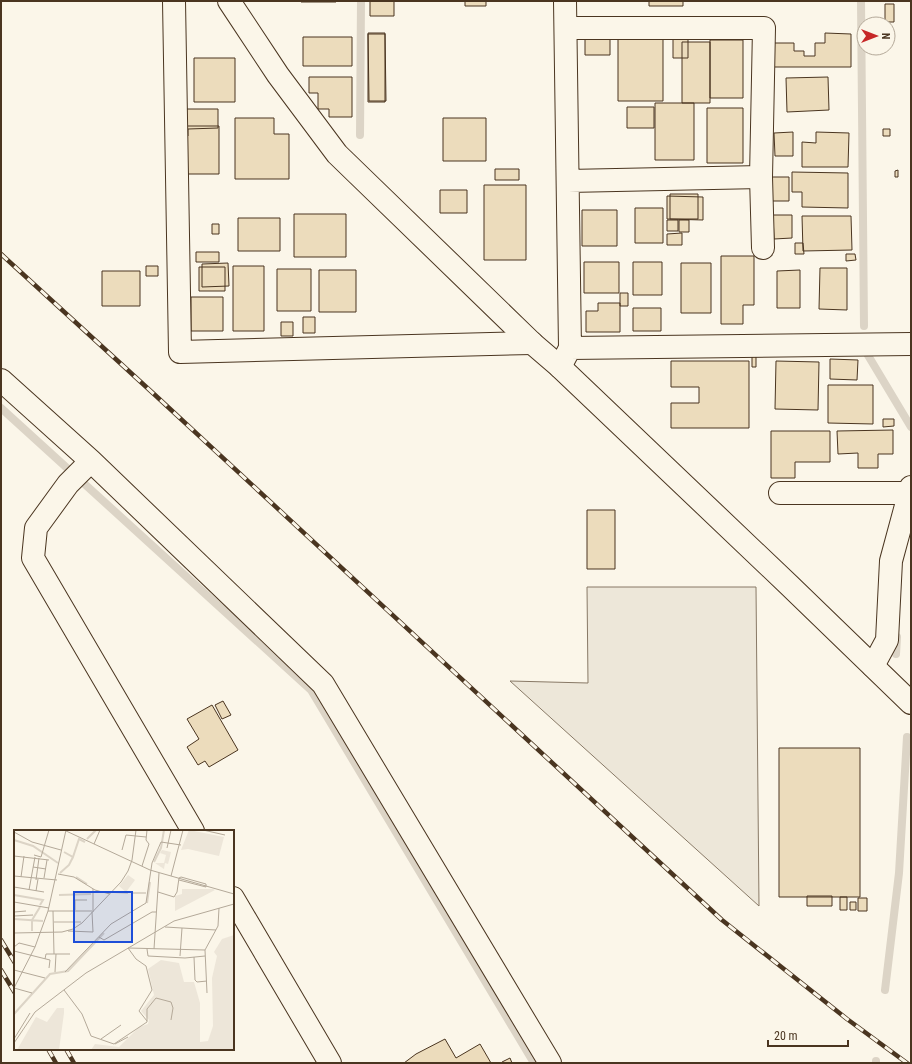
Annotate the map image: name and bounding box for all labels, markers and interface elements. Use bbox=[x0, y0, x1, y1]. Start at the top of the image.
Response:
north arrow bbox=[856, 16, 896, 56]
text: N bbox=[879, 33, 892, 40]
inset map bbox=[14, 830, 234, 1050]
scale bar bbox=[768, 1022, 848, 1048]
text: 20 m bbox=[774, 1029, 798, 1043]

